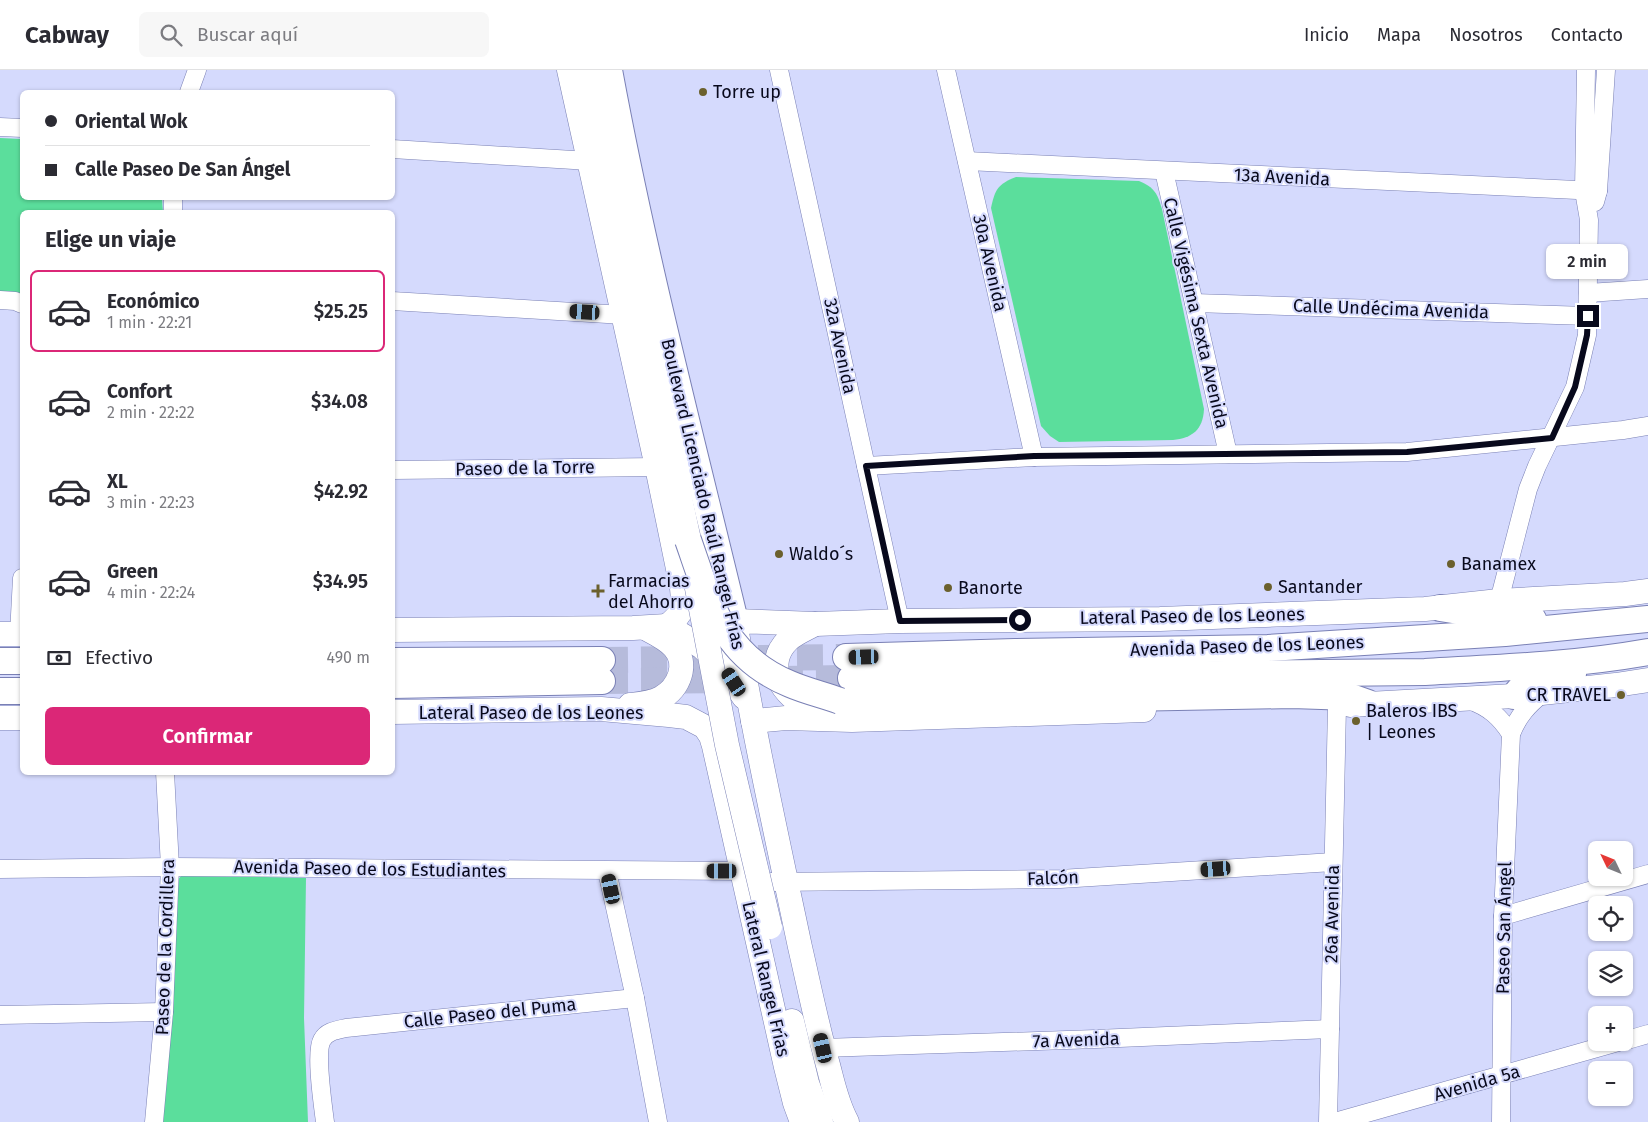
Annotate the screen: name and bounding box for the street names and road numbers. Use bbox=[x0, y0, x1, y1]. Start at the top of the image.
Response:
street label: 13a Avenida bbox=[1233, 163, 1331, 191]
street label: Calle Vigésima Sexta Avenida bbox=[1159, 195, 1233, 431]
street label: 30a Avenida bbox=[968, 212, 1012, 314]
street label: Calle Undécima Avenida bbox=[1293, 295, 1489, 323]
street label: 32a Avenida bbox=[819, 296, 861, 396]
street label: Boulevard Licenciado Raúl Rangel Frías bbox=[656, 336, 750, 652]
street label: Paseo de la Torre bbox=[455, 456, 595, 480]
street label: Lateral Paseo de los Leones bbox=[1079, 603, 1305, 629]
street label: Avenida Paseo de los Leones bbox=[1130, 631, 1364, 661]
street label: Lateral Paseo de los Leones bbox=[419, 702, 643, 724]
street label: Avenida Paseo de los Estudiantes bbox=[234, 856, 506, 882]
street label: Paseo de la Cordillera bbox=[151, 858, 179, 1036]
street label: Paseo San Ángel bbox=[1491, 862, 1516, 994]
street label: 26a Avenida bbox=[1320, 865, 1344, 963]
street label: Falcón bbox=[1027, 866, 1079, 890]
street label: Lateral Rangel Frías bbox=[737, 899, 795, 1059]
street label: Calle Paseo del Puma bbox=[403, 993, 577, 1033]
street label: 7a Avenida bbox=[1032, 1027, 1120, 1053]
street label: Avenida 5a bbox=[1431, 1060, 1523, 1106]

